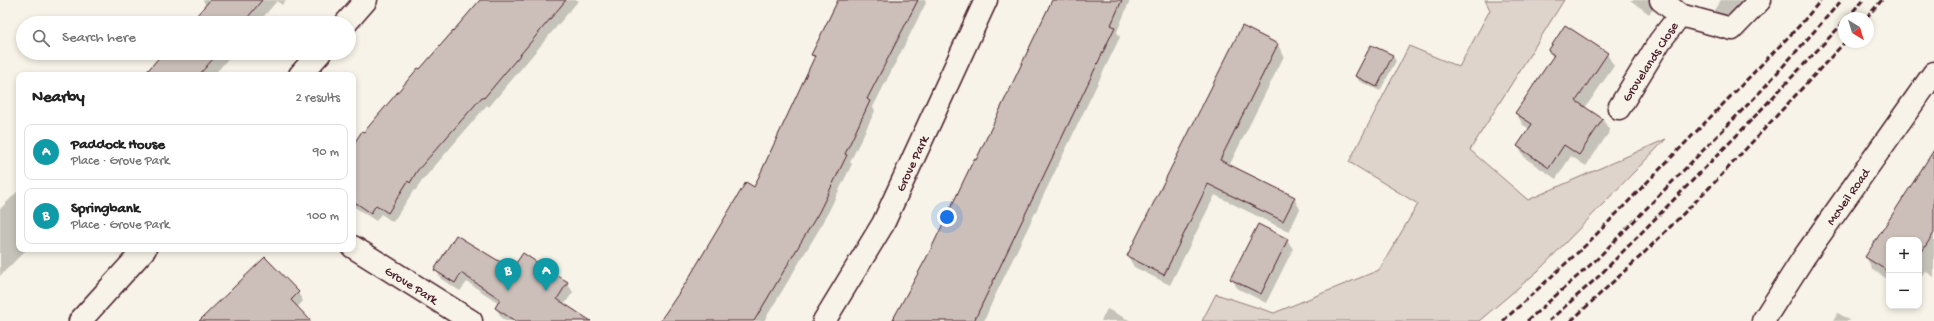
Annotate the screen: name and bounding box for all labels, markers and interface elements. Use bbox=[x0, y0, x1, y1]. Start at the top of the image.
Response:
north arrow bbox=[1838, 12, 1874, 48]
search box bbox=[16, 16, 356, 60]
street label: Grovelands Close bbox=[1620, 20, 1683, 105]
icon: search bbox=[30, 27, 52, 49]
text: Search here bbox=[62, 29, 136, 47]
text: Nearby bbox=[32, 88, 85, 108]
text: 2 results bbox=[295, 91, 340, 106]
street label: Grove Park bbox=[894, 133, 933, 194]
text: Paddock House bbox=[71, 136, 165, 154]
text: A bbox=[42, 145, 50, 160]
text: 90 m bbox=[313, 145, 339, 160]
text: Place · Grove Park bbox=[71, 154, 169, 169]
street label: McNeil Road bbox=[1824, 165, 1875, 229]
text: Springbank bbox=[71, 200, 140, 218]
your location bbox=[937, 207, 957, 227]
text: B bbox=[43, 209, 49, 224]
text: 100 m bbox=[307, 209, 339, 224]
text: Place · Grove Park bbox=[71, 218, 169, 233]
map controls bbox=[1886, 237, 1922, 309]
button: + bbox=[1886, 237, 1922, 273]
pin: B bbox=[495, 258, 521, 291]
pin: A bbox=[533, 258, 559, 291]
street label: Grove Park bbox=[381, 264, 441, 309]
button: − bbox=[1886, 273, 1922, 309]

